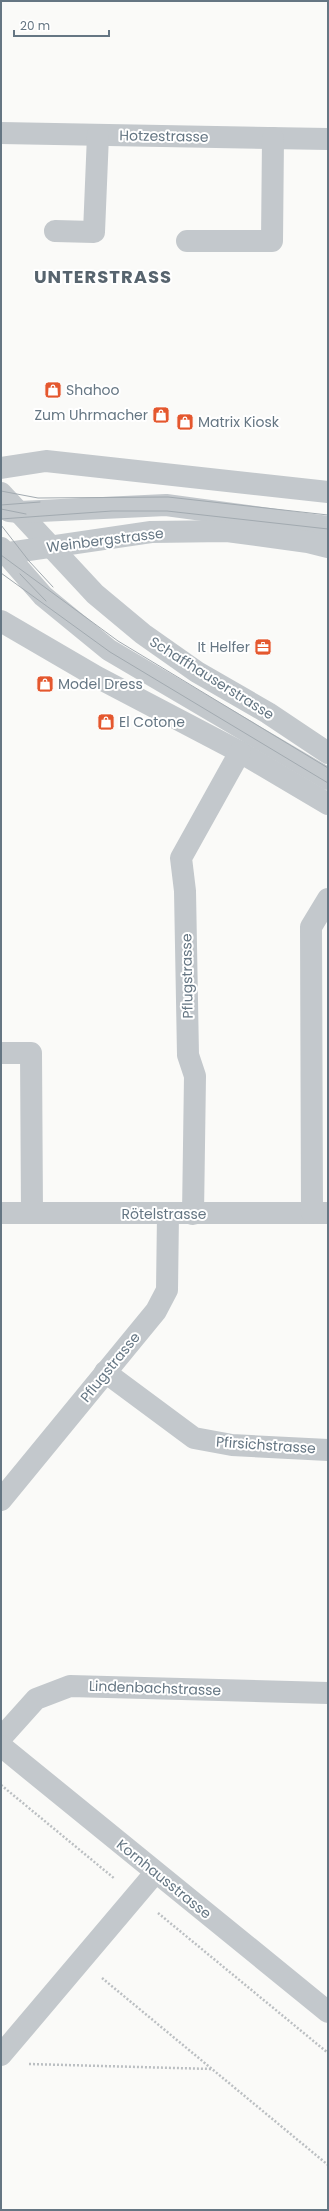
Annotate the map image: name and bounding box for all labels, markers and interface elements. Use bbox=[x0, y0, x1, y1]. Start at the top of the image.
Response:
scale bar bbox=[14, 12, 109, 38]
text: 20 m bbox=[20, 17, 50, 34]
street label: Hotzestrasse bbox=[119, 125, 209, 147]
district label: UNTERSTRASS bbox=[34, 264, 172, 289]
shop icon: Shahoo bbox=[43, 380, 63, 400]
place label: Shahoo bbox=[66, 380, 120, 400]
place label: Zum Uhrmacher bbox=[34, 405, 148, 425]
shop icon: Zum Uhrmacher bbox=[151, 405, 171, 425]
shop icon: Matrix Kiosk bbox=[175, 412, 195, 432]
place label: Matrix Kiosk bbox=[198, 412, 280, 432]
street label: Weinbergstrasse bbox=[45, 523, 165, 557]
street label: Schaffhauserstrasse bbox=[146, 632, 278, 725]
place label: It Helfer bbox=[197, 637, 250, 657]
office icon: It Helfer bbox=[253, 637, 273, 657]
shop icon: Model Dress bbox=[35, 674, 55, 694]
place label: Model Dress bbox=[58, 674, 143, 694]
shop icon: El Cotone bbox=[96, 712, 116, 732]
place label: El Cotone bbox=[119, 712, 185, 732]
street label: Pflugstrasse bbox=[176, 933, 198, 1019]
street label: Rötelstrasse bbox=[121, 1204, 207, 1224]
street label: Pflugstrasse bbox=[75, 1327, 145, 1406]
street label: Pfirsichstrasse bbox=[215, 1432, 317, 1458]
street label: Lindenbachstrasse bbox=[89, 1676, 222, 1700]
street label: Kornhausstrasse bbox=[112, 1835, 216, 1924]

